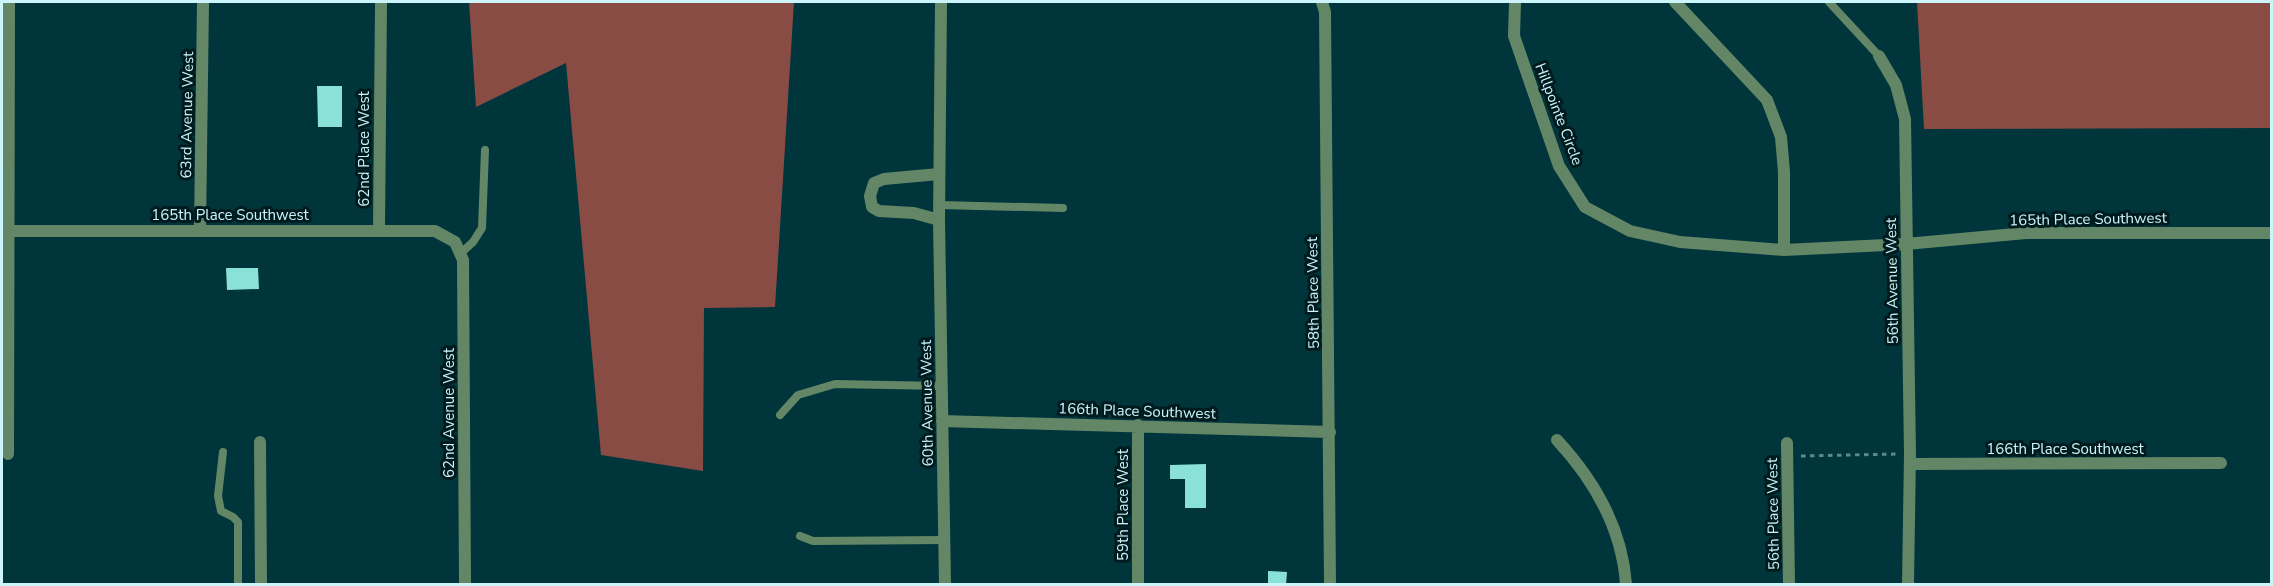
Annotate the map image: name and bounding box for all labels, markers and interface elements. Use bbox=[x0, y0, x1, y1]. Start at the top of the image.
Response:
street label: 63rd Avenue West bbox=[176, 51, 198, 179]
street label: Hillpointe Circle bbox=[1530, 60, 1588, 168]
street label: 62nd Place West bbox=[354, 90, 374, 207]
street label: 165th Place Southwest bbox=[151, 205, 310, 225]
street label: 165th Place Southwest bbox=[2009, 208, 2168, 230]
street label: 56th Avenue West bbox=[1881, 217, 1903, 344]
street label: 58th Place West bbox=[1302, 236, 1324, 349]
street label: 60th Avenue West bbox=[916, 339, 938, 466]
street label: 62nd Avenue West bbox=[439, 347, 459, 478]
street label: 166th Place Southwest bbox=[1058, 398, 1217, 424]
street label: 166th Place Southwest bbox=[1986, 439, 2145, 459]
street label: 59th Place West bbox=[1113, 448, 1133, 561]
street label: 56th Place West bbox=[1762, 457, 1784, 570]

